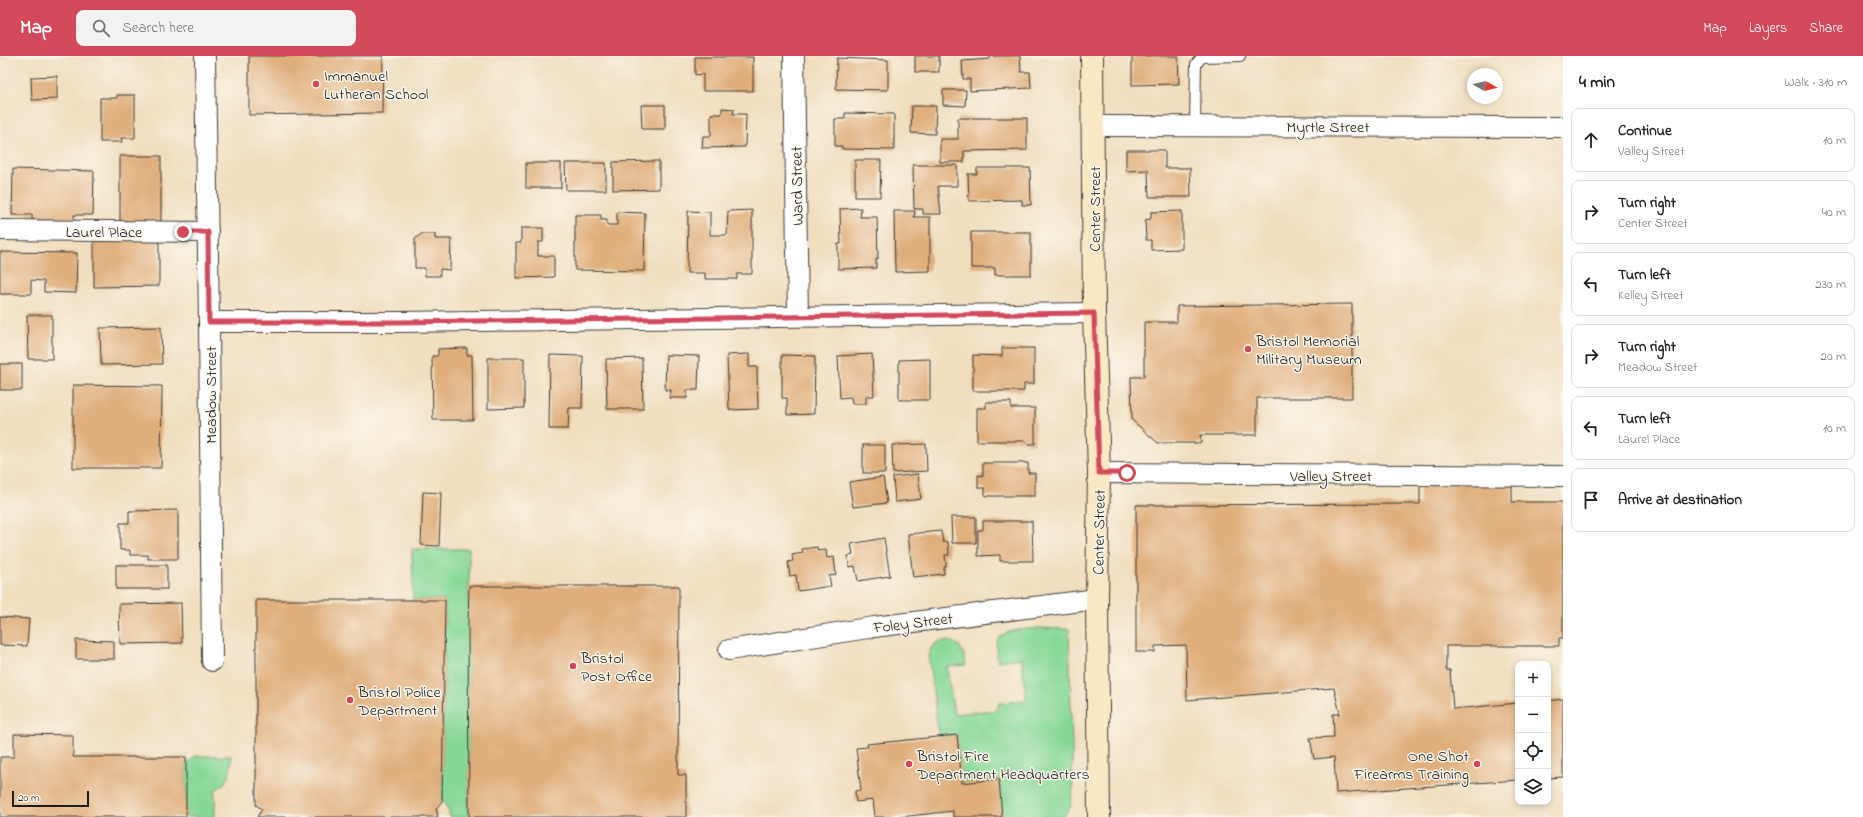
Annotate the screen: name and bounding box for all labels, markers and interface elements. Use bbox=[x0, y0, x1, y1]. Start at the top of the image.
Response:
search box bbox=[76, 10, 356, 46]
text: Map bbox=[20, 15, 52, 42]
icon: search bbox=[90, 17, 112, 39]
text: Search here bbox=[122, 17, 194, 39]
text: Map bbox=[1703, 18, 1727, 39]
text: Layers bbox=[1749, 18, 1787, 39]
text: Share bbox=[1809, 18, 1843, 39]
place label: Immanuel Lutheran School bbox=[324, 65, 429, 107]
north arrow bbox=[1467, 68, 1503, 104]
text: 4 min bbox=[1579, 70, 1615, 95]
text: Walk · 310 m bbox=[1784, 73, 1847, 92]
marker: Immanuel Lutheran School bbox=[311, 79, 321, 89]
street label: Myrtle Street bbox=[1286, 116, 1370, 140]
text: Continue bbox=[1618, 120, 1672, 142]
icon: ahead bbox=[1580, 129, 1602, 151]
text: 10 m bbox=[1823, 131, 1846, 150]
text: Valley Street bbox=[1618, 142, 1685, 161]
street label: Ward Street bbox=[785, 145, 811, 226]
street label: Center Street bbox=[1084, 166, 1108, 252]
text: Turn right bbox=[1618, 192, 1676, 214]
icon: right bbox=[1580, 201, 1602, 223]
text: 40 m bbox=[1822, 203, 1846, 222]
text: Center Street bbox=[1618, 214, 1688, 233]
street label: Laurel Place bbox=[66, 221, 143, 245]
route end bbox=[174, 223, 192, 241]
text: Turn left bbox=[1618, 264, 1671, 286]
icon: left bbox=[1580, 273, 1602, 295]
text: 230 m bbox=[1815, 275, 1846, 294]
text: Kelley Street bbox=[1618, 286, 1684, 305]
place label: Bristol Memorial Military Museum bbox=[1255, 330, 1362, 372]
text: Turn right bbox=[1618, 336, 1676, 358]
marker: Bristol Memorial Military Museum bbox=[1243, 344, 1253, 354]
icon: right bbox=[1580, 345, 1602, 367]
street label: Meadow Street bbox=[200, 346, 224, 444]
text: 20 m bbox=[1821, 347, 1846, 366]
text: Meadow Street bbox=[1618, 358, 1697, 377]
text: Turn left bbox=[1618, 408, 1671, 430]
icon: left bbox=[1580, 417, 1602, 439]
text: 10 m bbox=[1823, 419, 1846, 438]
text: Laurel Place bbox=[1618, 430, 1680, 449]
route start bbox=[1118, 464, 1136, 482]
street label: Valley Street bbox=[1289, 465, 1373, 489]
street label: Center Street bbox=[1087, 488, 1113, 575]
icon: arrive bbox=[1580, 489, 1602, 511]
text: Arrive at destination bbox=[1618, 489, 1742, 511]
street label: Foley Street bbox=[871, 607, 955, 641]
place label: Bristol Post Office bbox=[580, 647, 653, 689]
marker: Bristol Post Office bbox=[568, 661, 578, 671]
map controls bbox=[1515, 661, 1551, 805]
button: + bbox=[1515, 661, 1551, 697]
place label: Bristol Police Department bbox=[357, 681, 441, 723]
marker: Bristol Police Department bbox=[345, 695, 355, 705]
button: − bbox=[1515, 697, 1551, 733]
button: locate bbox=[1515, 733, 1551, 769]
place label: Bristol Fire Department Headquarters bbox=[916, 745, 1090, 787]
place label: One Shot Firearms Training bbox=[1353, 745, 1470, 787]
marker: Bristol Fire Department Headquarters bbox=[904, 759, 914, 769]
marker: One Shot Firearms Training bbox=[1472, 759, 1482, 769]
button: layers bbox=[1515, 769, 1551, 805]
scale bar bbox=[12, 789, 89, 808]
text: 20 m bbox=[18, 790, 40, 806]

